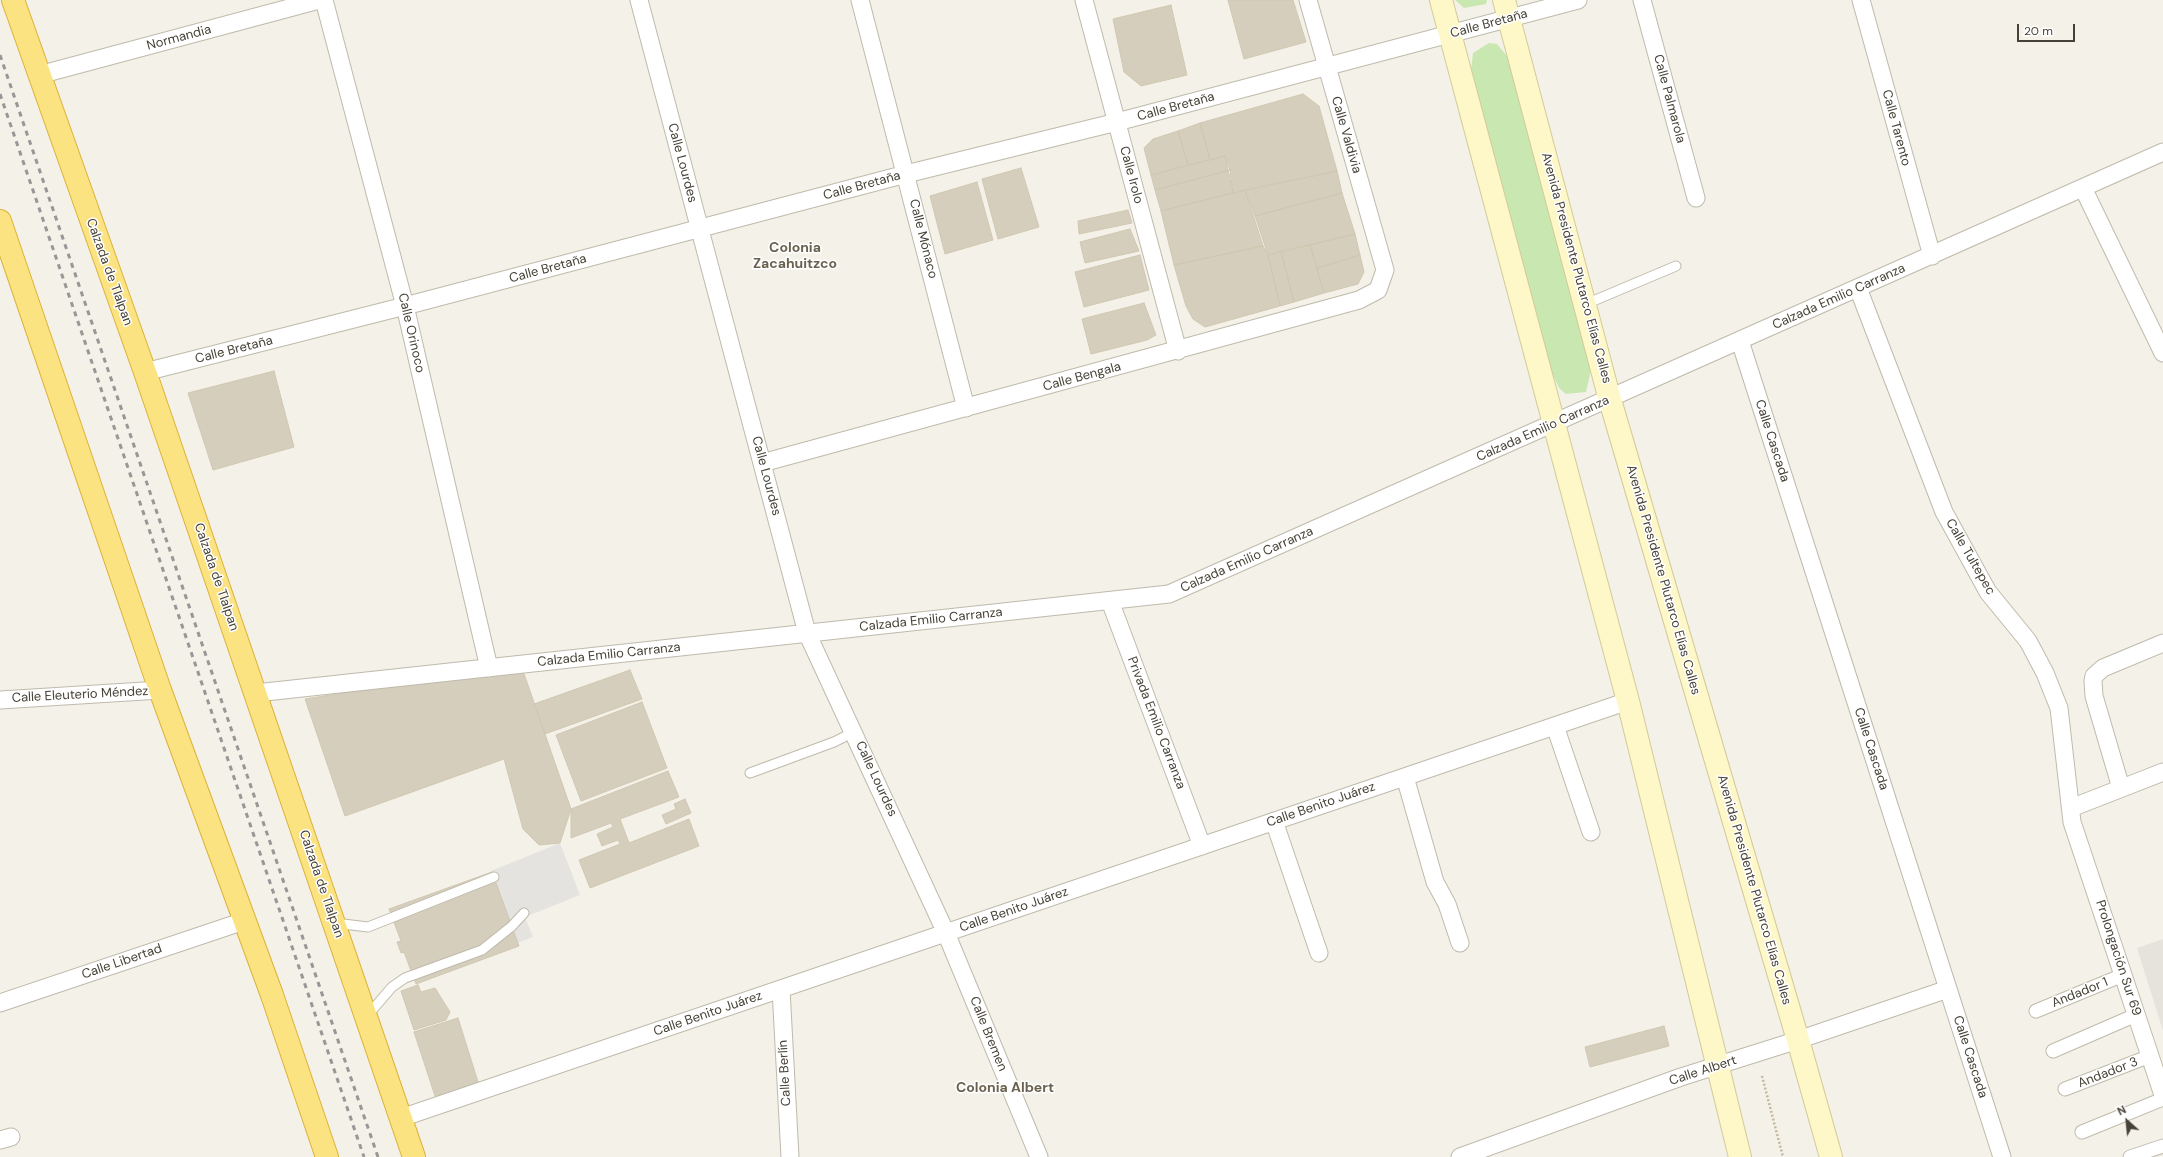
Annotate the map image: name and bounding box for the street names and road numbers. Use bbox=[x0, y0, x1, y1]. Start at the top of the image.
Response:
street label: Calle Bretaña bbox=[1449, 6, 1529, 42]
street label: Normandia bbox=[145, 22, 213, 54]
street label: Calle Palmarola bbox=[1650, 53, 1688, 145]
street label: Calle Tarento bbox=[1878, 88, 1914, 168]
street label: Calle Bretaña bbox=[1136, 89, 1216, 125]
street label: Calle Valdivia bbox=[1328, 95, 1364, 175]
street label: Calle Lourdes bbox=[664, 122, 700, 204]
street label: Calle Irolo bbox=[1116, 145, 1146, 205]
street label: Avenida Presidente Plutarco Elías Calles bbox=[1538, 151, 1614, 385]
street label: Calle Bretaña bbox=[822, 168, 902, 204]
street label: Calle Mónaco bbox=[906, 198, 940, 280]
street label: Calzada de Tlalpan bbox=[82, 216, 136, 328]
street label: Calle Bretaña bbox=[508, 251, 588, 287]
street label: Calzada Emilio Carranza bbox=[1770, 261, 1908, 333]
street label: Calle Orinoco bbox=[394, 292, 428, 374]
street label: Calle Bretaña bbox=[194, 333, 274, 367]
street label: Calle Bengala bbox=[1041, 359, 1123, 395]
street label: Calzada Emilio Carranza bbox=[1474, 393, 1612, 465]
street label: Calle Cascada bbox=[1751, 398, 1793, 484]
street label: Calle Lourdes bbox=[748, 435, 784, 517]
street label: Avenida Presidente Plutarco Elías Calles bbox=[1623, 463, 1703, 697]
street label: Calle Tultepec bbox=[1942, 516, 1998, 598]
street label: Calzada de Tlalpan bbox=[190, 521, 242, 633]
street label: Calzada Emilio Carranza bbox=[1178, 524, 1316, 596]
street label: Calzada Emilio Carranza bbox=[859, 605, 1003, 635]
street label: Calzada Emilio Carranza bbox=[537, 640, 681, 670]
street label: Privada Emilio Carranza bbox=[1124, 655, 1188, 791]
street label: Calle Eleuterio Méndez bbox=[11, 684, 149, 706]
street label: Calle Cascada bbox=[1850, 706, 1892, 792]
street label: Calle Lourdes bbox=[852, 739, 900, 819]
street label: Avenida Presidente Plutarco Elías Calles bbox=[1714, 773, 1794, 1007]
street label: Calle Benito Juárez bbox=[1265, 779, 1377, 831]
street label: Calzada de Tlalpan bbox=[295, 828, 347, 940]
street label: Calle Benito Juárez bbox=[958, 884, 1070, 936]
street label: Prolongación Sur 69 bbox=[2092, 898, 2144, 1018]
street label: Calle Libertad bbox=[80, 941, 164, 983]
street label: Andador 1 bbox=[2049, 975, 2111, 1011]
street label: Calle Benito Juárez bbox=[652, 988, 764, 1040]
street label: Calle Bremen bbox=[966, 994, 1010, 1074]
street label: Calle Cascada bbox=[1949, 1014, 1991, 1100]
street label: Calle Berlín bbox=[775, 1039, 795, 1107]
street label: Calle Albert bbox=[1667, 1053, 1739, 1089]
street label: Andador 3 bbox=[2076, 1054, 2140, 1092]

